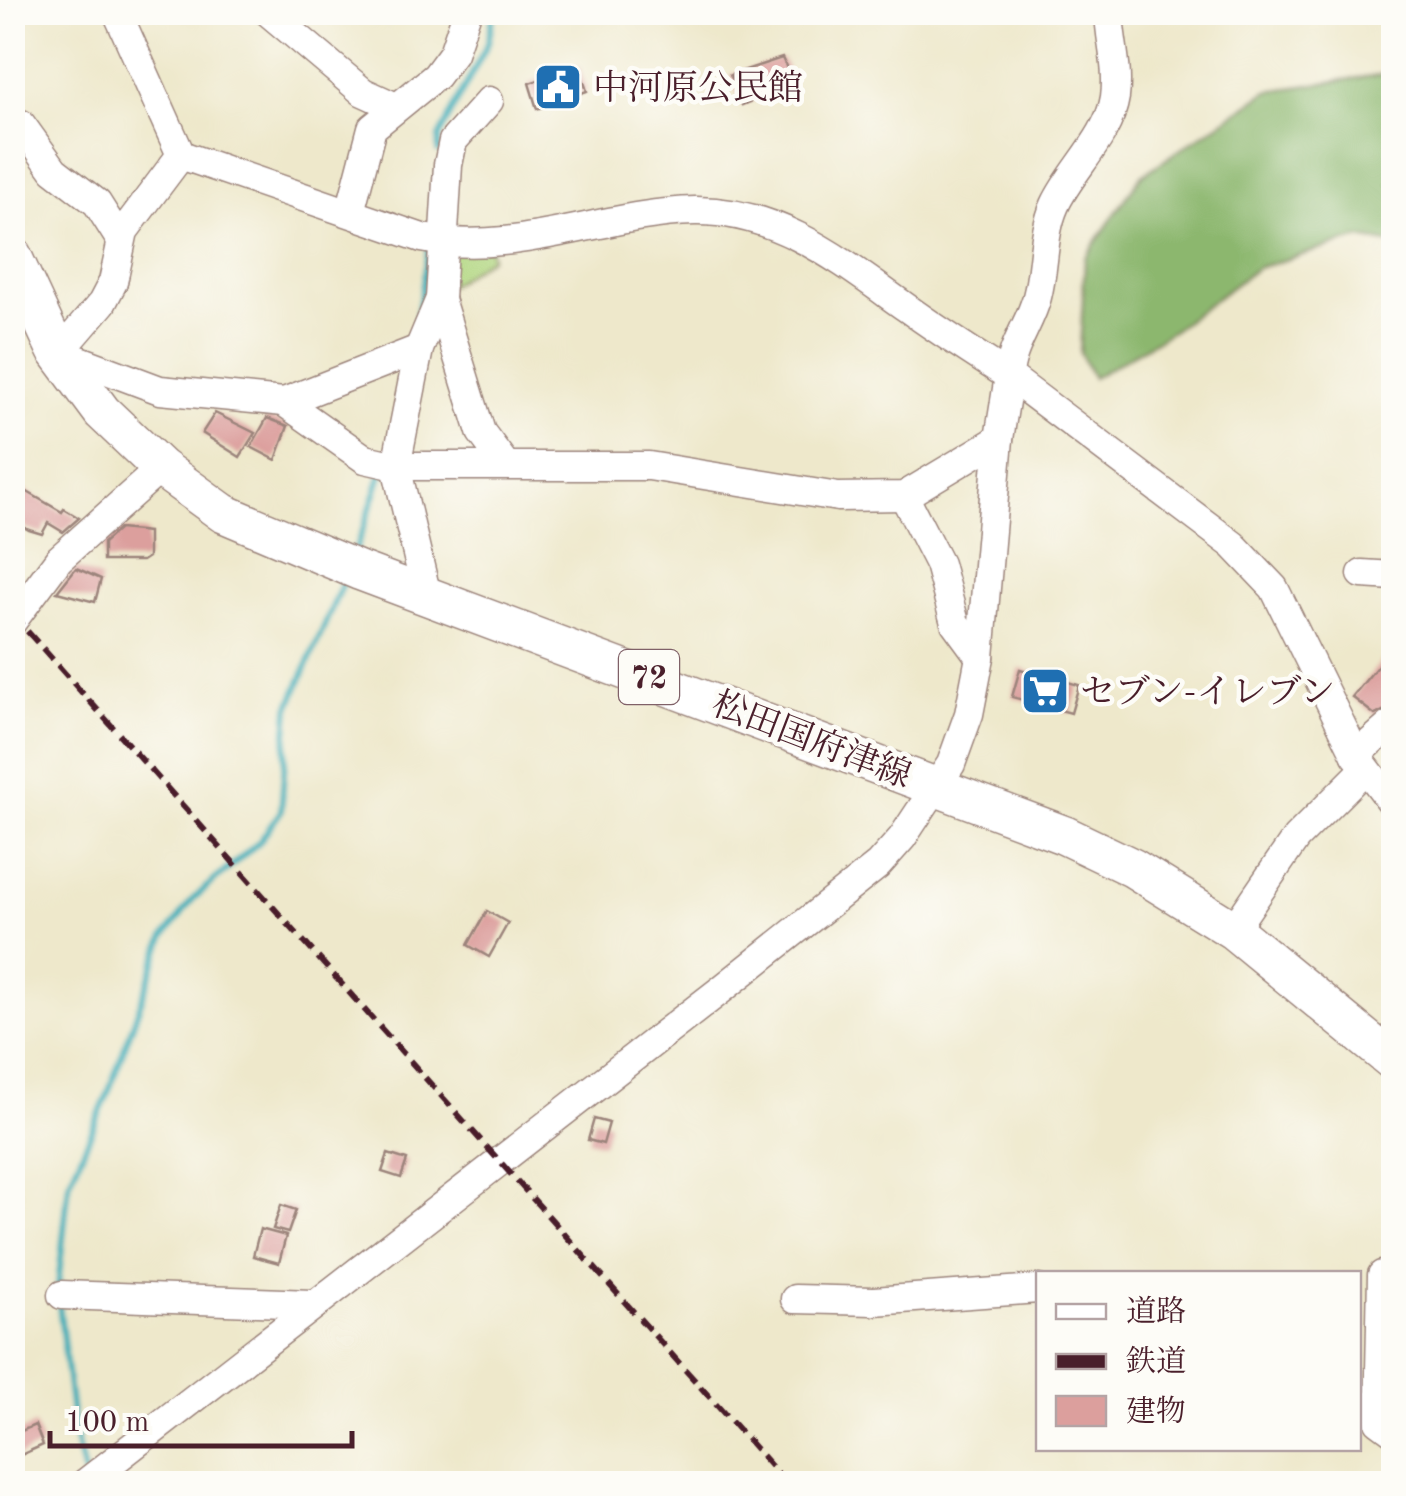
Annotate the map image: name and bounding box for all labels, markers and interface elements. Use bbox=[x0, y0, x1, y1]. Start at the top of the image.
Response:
public building icon: 中河原公民館 bbox=[532, 61, 584, 113]
place label: 中河原公民館 bbox=[593, 69, 803, 107]
road number: 72 bbox=[619, 650, 679, 704]
supermarket icon: セブン-イレブン bbox=[1019, 665, 1071, 717]
place label: セブン-イレブン bbox=[1080, 674, 1335, 711]
street label: 松田国府津線 bbox=[707, 685, 916, 795]
legend bbox=[1036, 1271, 1361, 1451]
text: 道路 bbox=[1126, 1295, 1186, 1328]
text: 鉄道 bbox=[1126, 1345, 1186, 1378]
scale bar bbox=[50, 1386, 352, 1448]
text: 建物 bbox=[1126, 1395, 1186, 1428]
text: 100 m bbox=[65, 1408, 149, 1438]

